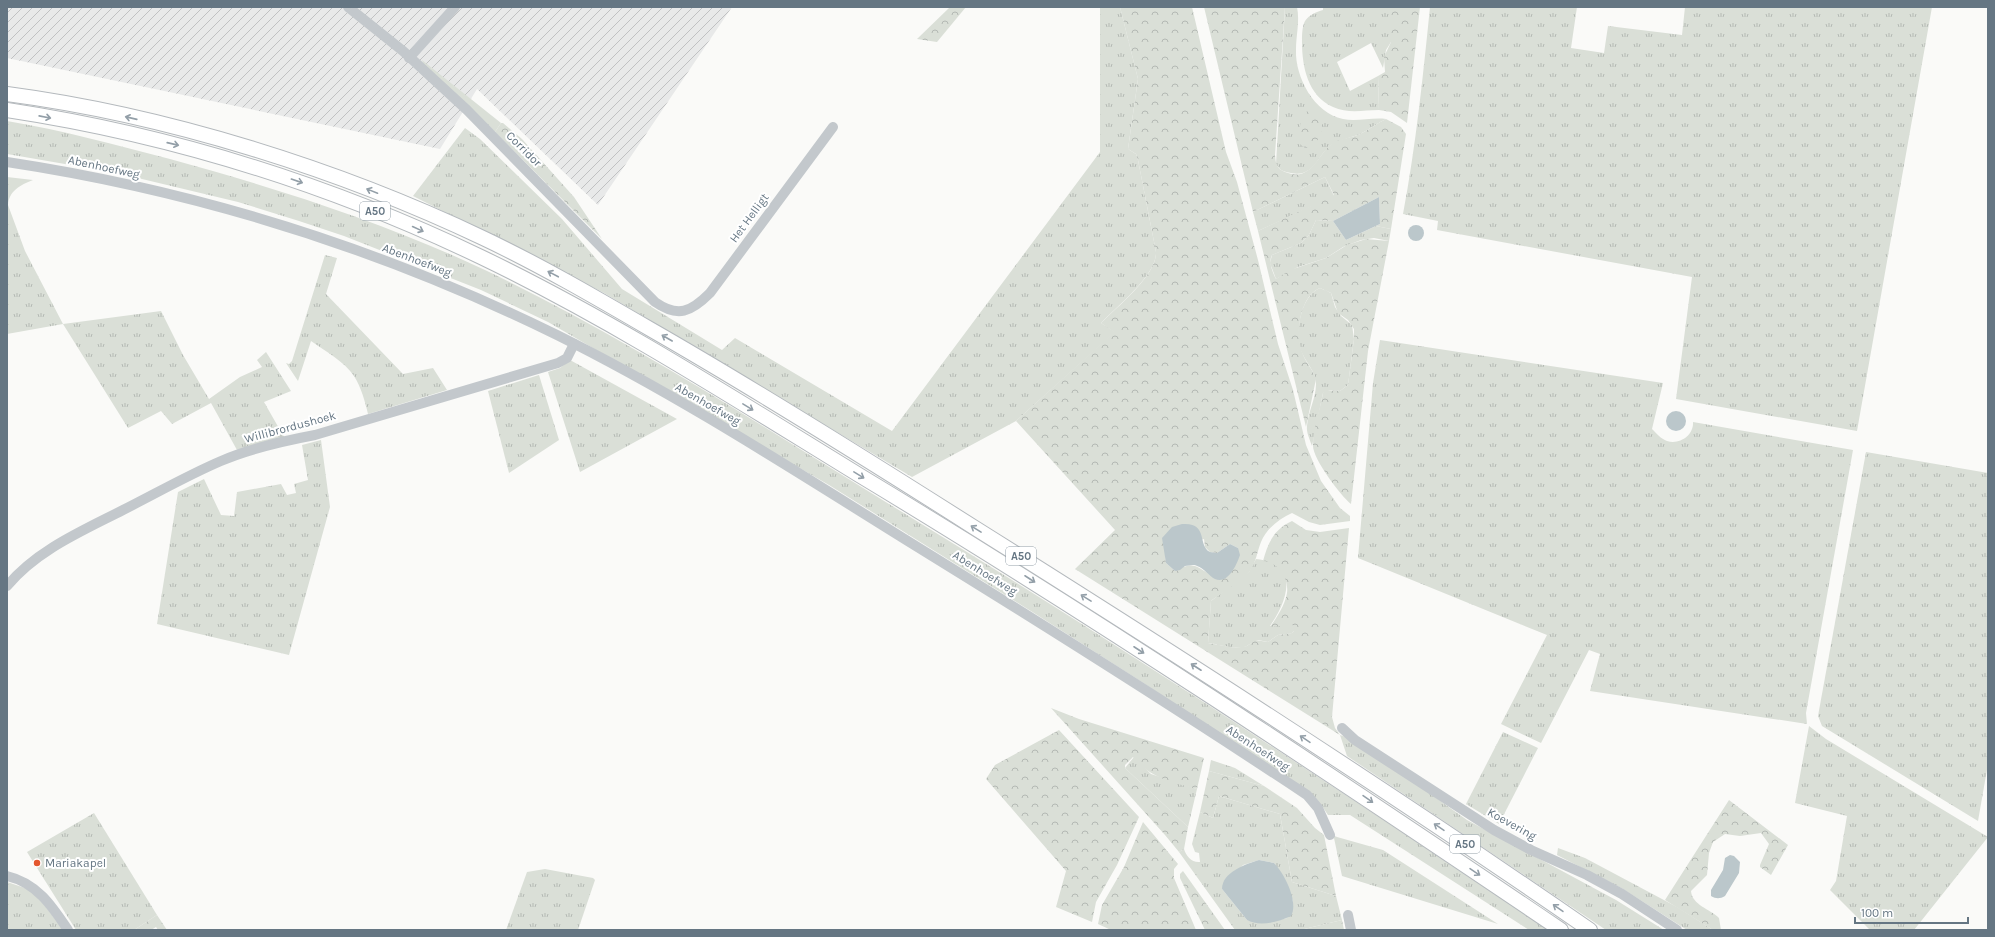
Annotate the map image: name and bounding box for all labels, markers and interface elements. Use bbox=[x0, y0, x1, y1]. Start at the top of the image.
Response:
one-way arrow bbox=[39, 113, 52, 121]
one-way arrow bbox=[125, 113, 138, 121]
street label: Corridor bbox=[503, 128, 545, 170]
one-way arrow bbox=[166, 140, 179, 148]
street label: Abenhoefweg bbox=[67, 153, 141, 181]
one-way arrow bbox=[290, 178, 303, 185]
one-way arrow bbox=[366, 187, 378, 194]
street label: Het Helligt bbox=[726, 190, 772, 245]
road number: A50 bbox=[360, 202, 390, 220]
one-way arrow bbox=[412, 225, 424, 233]
street label: Abenhoefweg bbox=[380, 240, 454, 280]
one-way arrow bbox=[548, 270, 560, 278]
one-way arrow bbox=[661, 334, 673, 342]
street label: Abenhoefweg bbox=[673, 380, 743, 428]
one-way arrow bbox=[742, 404, 754, 412]
street label: Willibrordushoek bbox=[243, 408, 338, 446]
one-way arrow bbox=[853, 471, 865, 479]
one-way arrow bbox=[971, 524, 982, 533]
road number: A50 bbox=[1006, 547, 1036, 565]
street label: Abenhoefweg bbox=[950, 548, 1020, 598]
one-way arrow bbox=[1024, 575, 1035, 583]
one-way arrow bbox=[1081, 594, 1092, 602]
one-way arrow bbox=[1133, 646, 1145, 654]
one-way arrow bbox=[1191, 663, 1202, 671]
street label: Abenhoefweg bbox=[1224, 722, 1293, 774]
one-way arrow bbox=[1300, 735, 1311, 743]
one-way arrow bbox=[1362, 795, 1373, 803]
street label: Koevering bbox=[1485, 805, 1539, 843]
one-way arrow bbox=[1434, 823, 1445, 831]
road number: A50 bbox=[1450, 835, 1480, 853]
place label: Mariakapel bbox=[45, 856, 106, 870]
marker: Mariakapel bbox=[32, 858, 42, 868]
one-way arrow bbox=[1469, 868, 1480, 876]
scale bar bbox=[1855, 899, 1968, 925]
one-way arrow bbox=[1553, 904, 1564, 912]
text: 100 m bbox=[1861, 906, 1893, 920]

